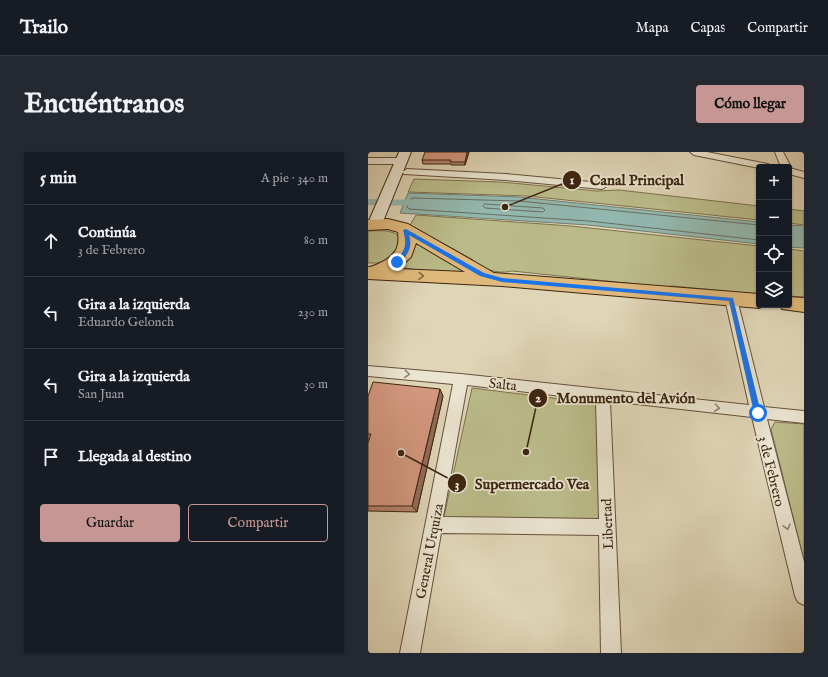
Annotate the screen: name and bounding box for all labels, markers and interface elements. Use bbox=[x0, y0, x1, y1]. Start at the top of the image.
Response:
text: Trailo bbox=[20, 16, 68, 40]
text: Mapa bbox=[636, 19, 669, 37]
text: Capas bbox=[691, 19, 725, 37]
text: Compartir bbox=[747, 19, 808, 37]
button: Cómo llegar bbox=[696, 85, 804, 123]
text: Encuéntranos bbox=[24, 87, 184, 122]
map controls bbox=[756, 164, 792, 308]
button: + bbox=[756, 164, 792, 200]
callout: Canal Principal bbox=[562, 167, 692, 194]
text: 5 min bbox=[40, 168, 77, 189]
text: A pie · 340 m bbox=[261, 170, 328, 187]
text: Canal Principal bbox=[590, 171, 685, 190]
text: 1 bbox=[570, 173, 575, 188]
button: − bbox=[756, 200, 792, 236]
text: Continúa bbox=[78, 223, 136, 242]
icon: ahead bbox=[40, 230, 62, 252]
text: 80 m bbox=[304, 232, 328, 249]
button: locate bbox=[756, 236, 792, 272]
text: 3 de Febrero bbox=[78, 242, 145, 259]
route end bbox=[388, 253, 406, 271]
one-way arrow bbox=[418, 271, 424, 280]
button: layers bbox=[756, 272, 792, 308]
text: Gira a la izquierda bbox=[78, 295, 190, 314]
icon: left bbox=[40, 302, 62, 324]
text: 230 m bbox=[298, 304, 328, 321]
text: Eduardo Gelonch bbox=[78, 314, 174, 331]
text: Gira a la izquierda bbox=[78, 367, 190, 386]
one-way arrow bbox=[404, 370, 410, 379]
icon: left bbox=[40, 374, 62, 396]
street label: Salta bbox=[488, 375, 519, 396]
text: 30 m bbox=[304, 376, 328, 393]
callout: Monumento del Avión bbox=[528, 384, 703, 411]
text: San Juan bbox=[78, 386, 124, 403]
text: Monumento del Avión bbox=[556, 389, 696, 408]
text: 2 bbox=[535, 391, 541, 406]
one-way arrow bbox=[714, 403, 720, 412]
route start bbox=[749, 404, 767, 422]
street label: 3 de Febrero bbox=[754, 434, 789, 509]
icon: arrive bbox=[40, 446, 62, 468]
text: Llegada al destino bbox=[78, 447, 191, 466]
callout: Supermercado Vea bbox=[447, 470, 597, 497]
text: Supermercado Vea bbox=[475, 475, 590, 494]
text: 3 bbox=[455, 477, 459, 492]
street label: Libertad bbox=[598, 498, 618, 550]
street label: General Urquiza bbox=[412, 501, 448, 600]
button: Guardar bbox=[40, 504, 180, 542]
button: Compartir bbox=[188, 504, 328, 542]
one-way arrow bbox=[782, 524, 791, 531]

